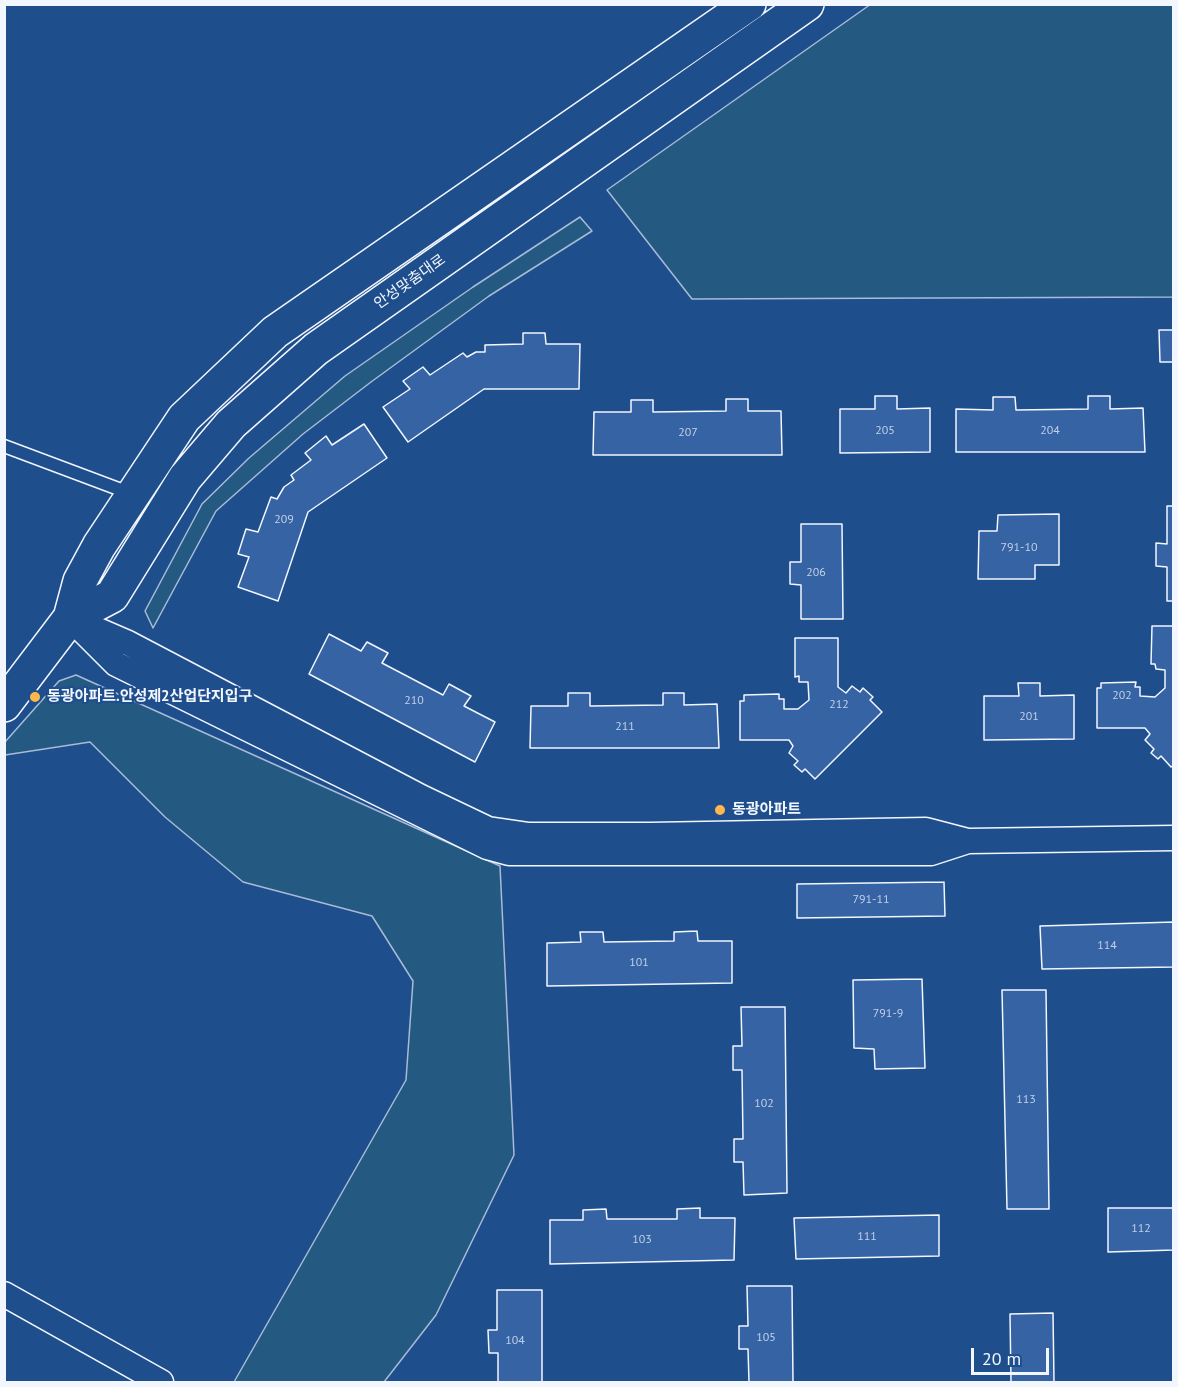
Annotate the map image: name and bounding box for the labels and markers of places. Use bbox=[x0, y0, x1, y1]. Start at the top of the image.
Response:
place label: 동광아파트.안성제2산업단지입구 bbox=[47, 688, 252, 706]
marker: 동광아파트.안성제2산업단지입구 bbox=[28, 690, 42, 704]
place label: 동광아파트 bbox=[732, 801, 801, 819]
marker: 동광아파트 bbox=[713, 803, 727, 817]

